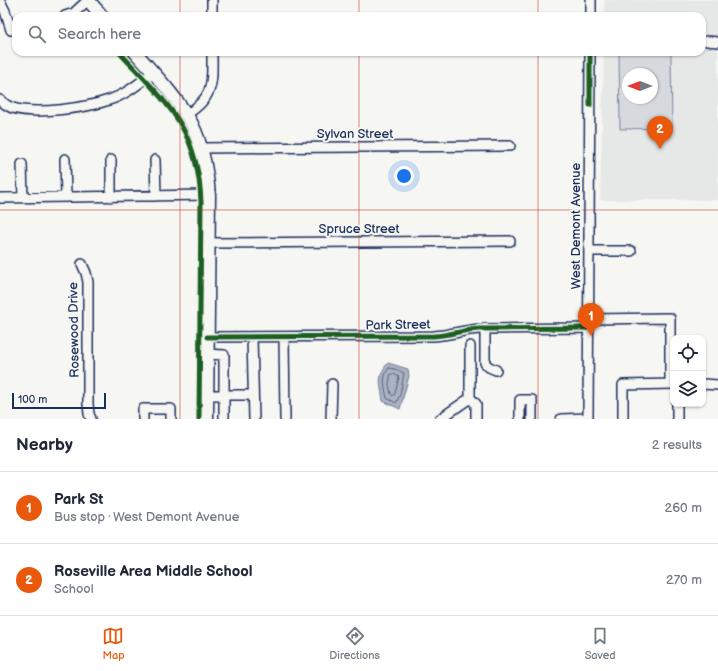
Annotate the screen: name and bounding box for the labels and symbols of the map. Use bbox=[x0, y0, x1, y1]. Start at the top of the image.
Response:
north arrow bbox=[622, 68, 658, 104]
pin: 2 bbox=[647, 116, 673, 149]
street label: Sylvan Street bbox=[317, 126, 393, 142]
street label: West Demont Avenue bbox=[568, 163, 584, 289]
your location bbox=[394, 166, 414, 186]
street label: Spruce Street bbox=[319, 221, 399, 237]
street label: Rosewood Drive bbox=[65, 282, 83, 378]
pin: 1 bbox=[578, 303, 604, 336]
street label: Park Street bbox=[365, 316, 431, 334]
scale bar bbox=[12, 391, 106, 410]

